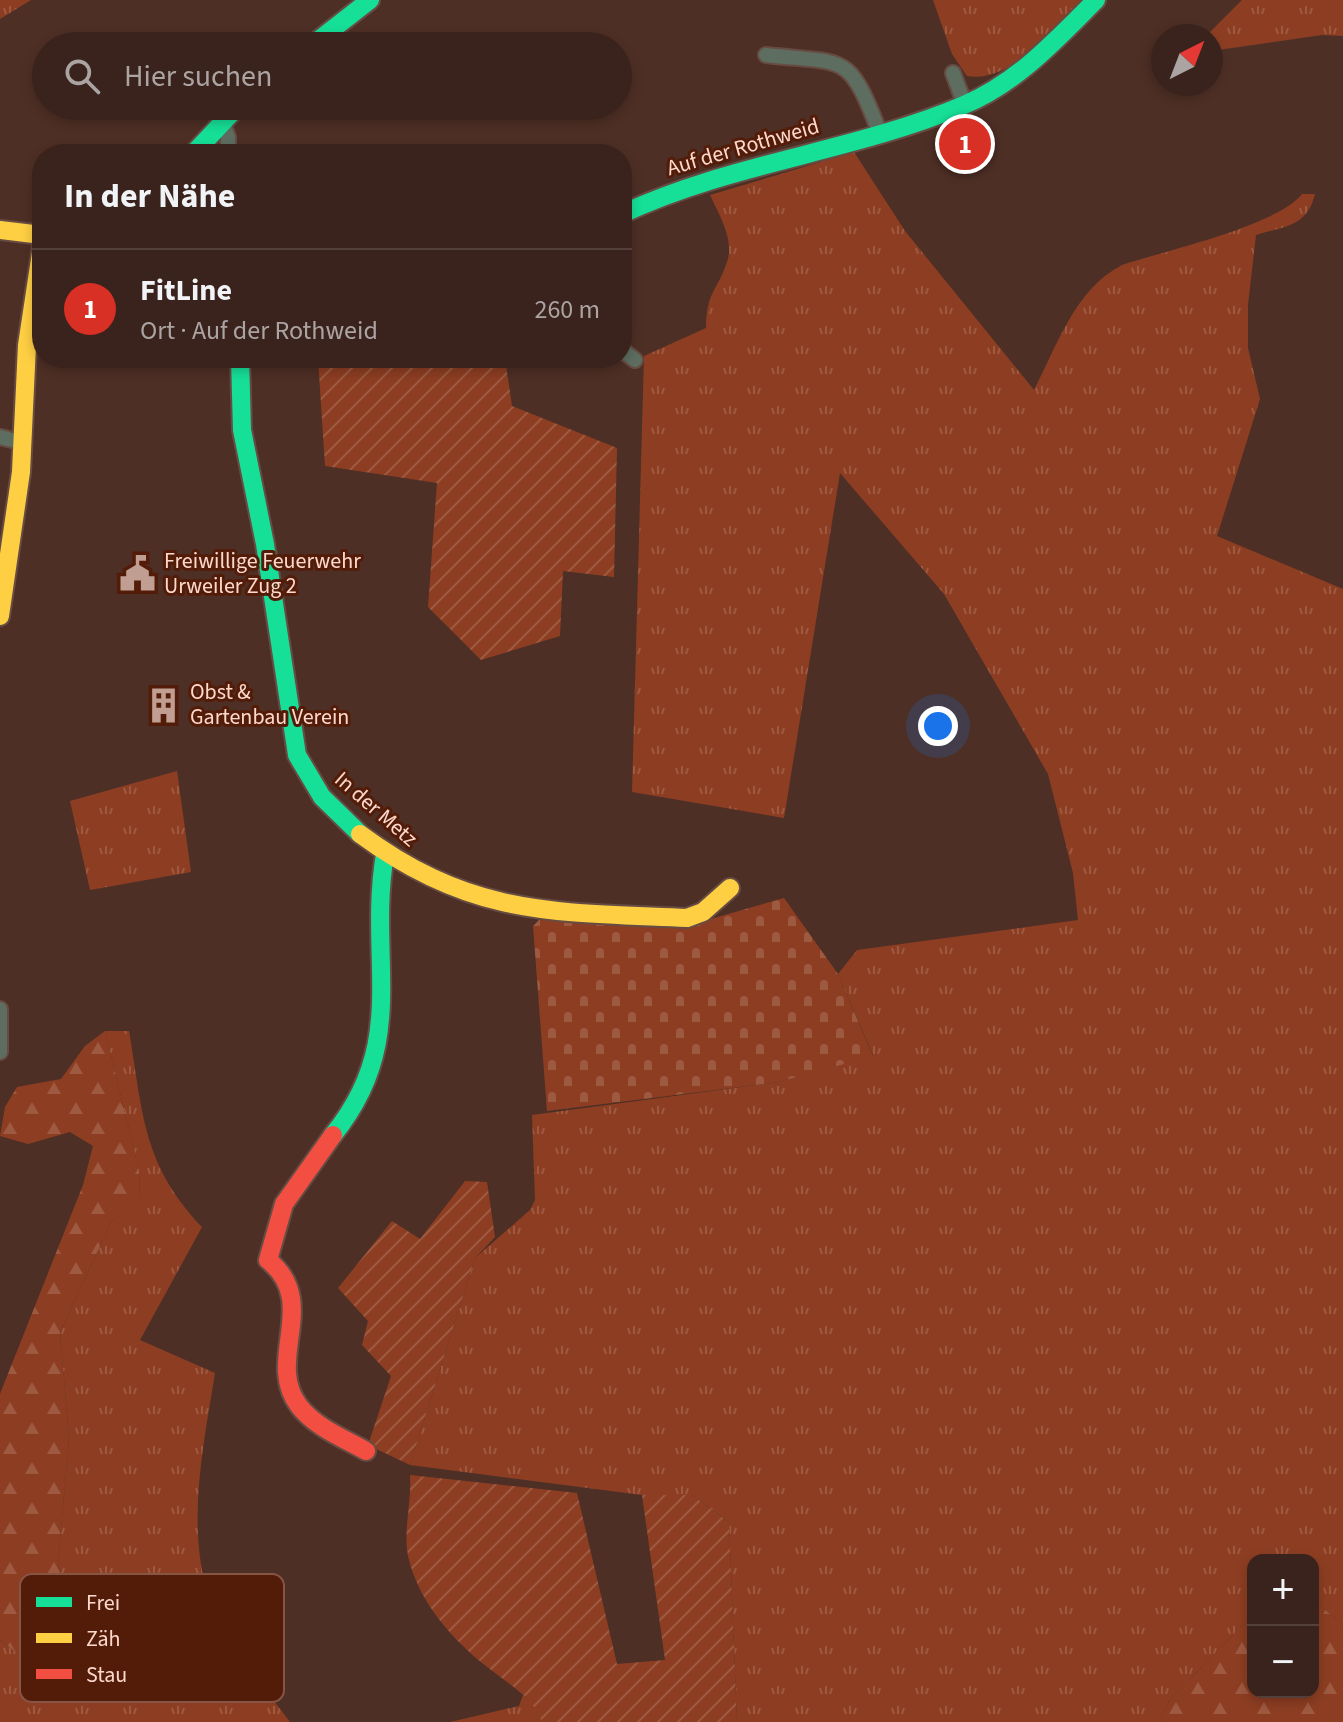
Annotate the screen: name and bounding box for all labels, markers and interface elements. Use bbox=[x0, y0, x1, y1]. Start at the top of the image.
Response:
north arrow bbox=[1151, 24, 1223, 96]
search box bbox=[32, 32, 632, 120]
icon: search bbox=[60, 54, 104, 98]
text: Hier suchen bbox=[124, 55, 272, 98]
street label: Auf der Rothweid bbox=[663, 110, 823, 184]
pin: 1 bbox=[939, 114, 991, 174]
text: In der Nähe bbox=[64, 172, 235, 221]
text: FitLine bbox=[140, 269, 232, 312]
text: 1 bbox=[83, 291, 97, 328]
text: 260 m bbox=[534, 291, 600, 328]
text: Ort · Auf der Rothweid bbox=[140, 312, 378, 349]
place label: Freiwillige Feuerwehr Urweiler Zug 2 bbox=[164, 545, 361, 602]
public building icon: Freiwillige Feuerwehr Urweiler Zug 2 bbox=[119, 555, 157, 593]
place label: Obst & Gartenbau Verein bbox=[190, 676, 349, 733]
building icon: Obst & Gartenbau Verein bbox=[145, 686, 183, 724]
your location bbox=[918, 706, 958, 746]
street label: In der Metz bbox=[327, 764, 425, 854]
map controls bbox=[1247, 1554, 1319, 1698]
button: + bbox=[1247, 1554, 1319, 1626]
legend bbox=[20, 1574, 284, 1702]
text: Frei bbox=[86, 1587, 120, 1619]
text: Zäh bbox=[86, 1623, 121, 1655]
button: − bbox=[1247, 1626, 1319, 1698]
text: Stau bbox=[86, 1659, 127, 1691]

